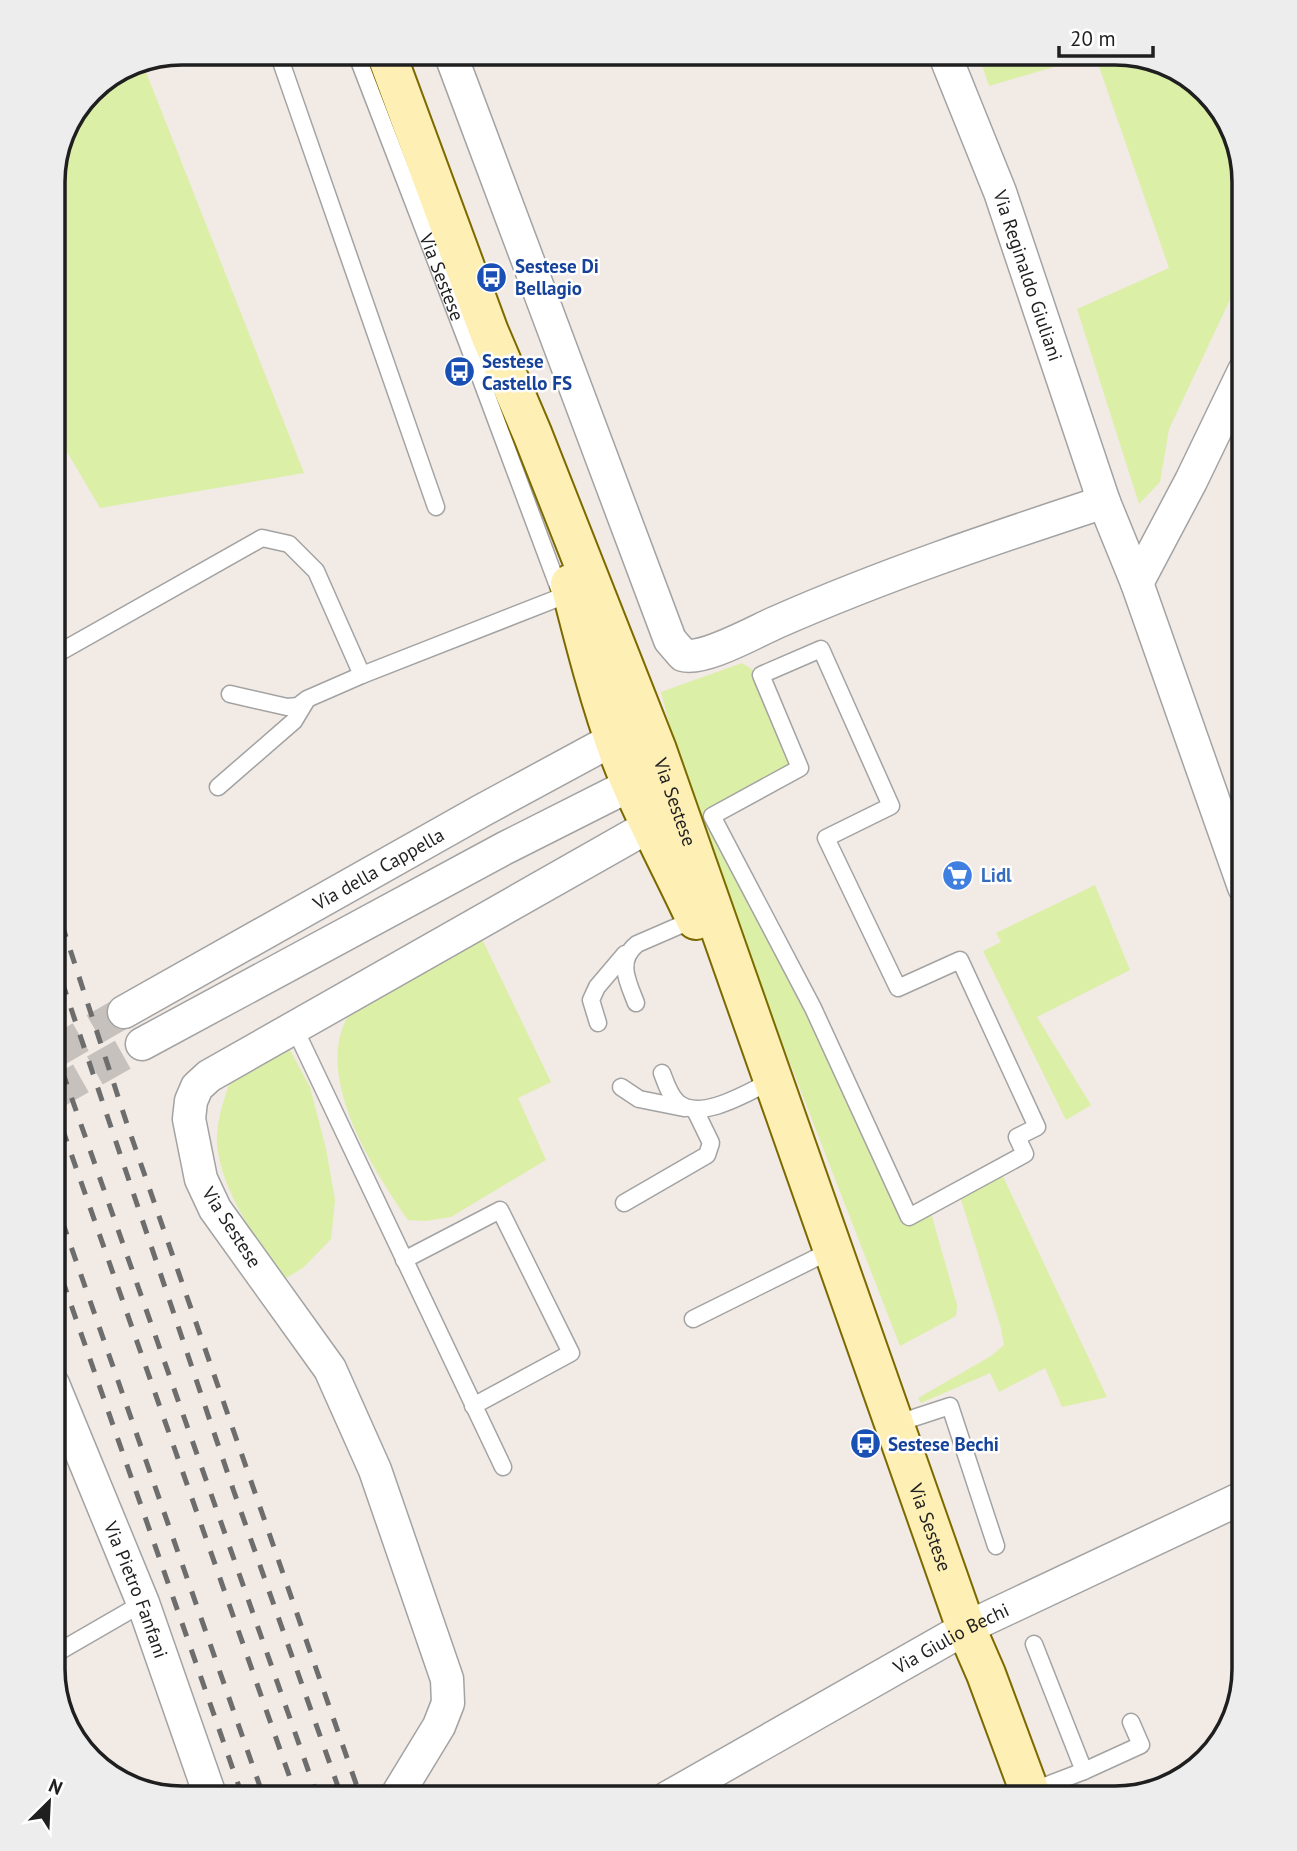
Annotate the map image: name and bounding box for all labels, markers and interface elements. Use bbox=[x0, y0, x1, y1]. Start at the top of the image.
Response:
scale bar bbox=[1059, 14, 1154, 58]
text: 20 m bbox=[1070, 25, 1116, 52]
street label: Via Reginaldo Giuliani bbox=[988, 186, 1068, 364]
street label: Via Sestese bbox=[414, 229, 470, 324]
place label: Sestese Di Bellagio bbox=[515, 254, 599, 300]
bus stop icon: Sestese Di Bellagio bbox=[475, 260, 509, 294]
place label: Sestese Castello FS bbox=[482, 349, 572, 395]
bus stop icon: Sestese Castello FS bbox=[442, 355, 476, 389]
street label: Via Sestese bbox=[648, 754, 702, 849]
street label: Via della Cappella bbox=[308, 822, 448, 916]
supermarket icon: Lidl bbox=[941, 858, 975, 892]
place label: Lidl bbox=[981, 863, 1012, 887]
street label: Via Sestese bbox=[196, 1181, 267, 1272]
bus stop icon: Sestese Bechi bbox=[848, 1427, 882, 1461]
place label: Sestese Bechi bbox=[888, 1432, 999, 1456]
street label: Via Sestese bbox=[904, 1479, 957, 1575]
street label: Via Pietro Fanfani bbox=[98, 1517, 173, 1661]
street label: Via Giulio Bechi bbox=[888, 1598, 1013, 1679]
north arrow bbox=[14, 1767, 84, 1837]
text: N bbox=[45, 1773, 66, 1800]

